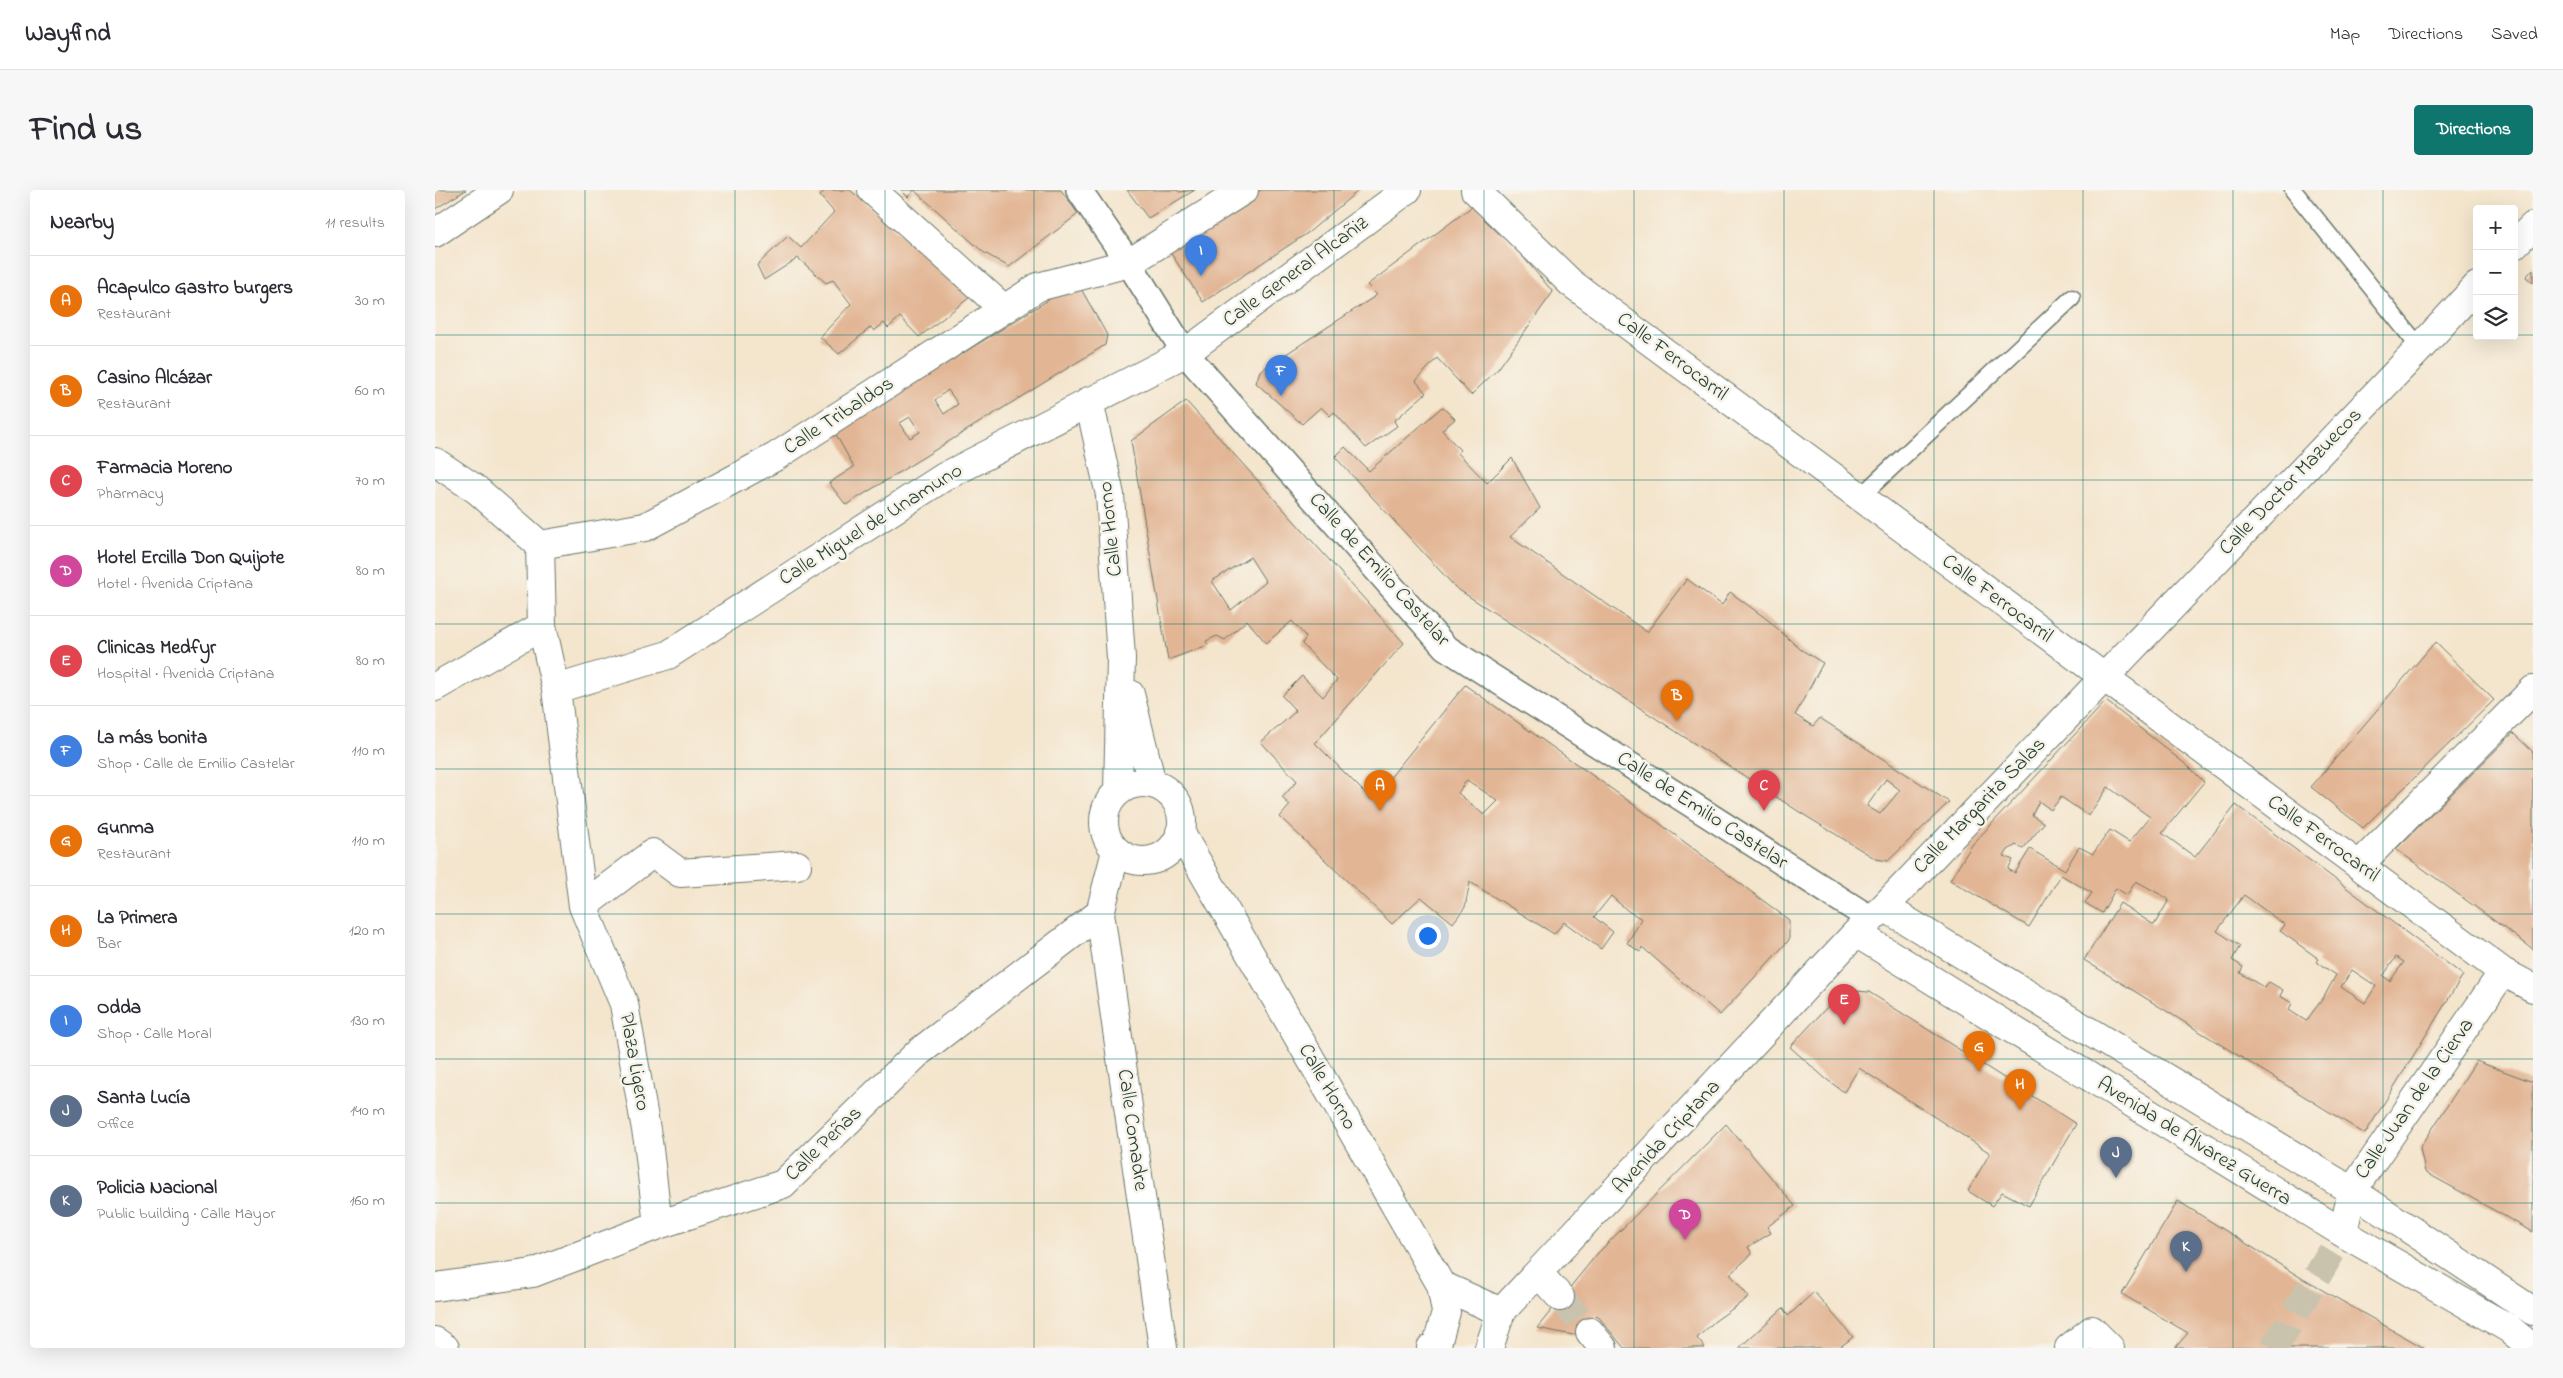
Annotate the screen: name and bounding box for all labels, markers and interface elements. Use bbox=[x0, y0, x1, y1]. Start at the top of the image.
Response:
text: Wayfind bbox=[25, 17, 111, 52]
text: Map bbox=[2330, 22, 2360, 48]
text: Directions bbox=[2388, 22, 2463, 48]
text: Saved bbox=[2491, 22, 2538, 48]
text: Find us bbox=[30, 105, 142, 156]
button: Directions bbox=[2414, 105, 2533, 155]
map controls bbox=[2473, 205, 2518, 340]
button: + bbox=[2473, 205, 2518, 250]
text: Nearby bbox=[50, 208, 114, 238]
street label: Calle General Alcañiz bbox=[1217, 209, 1375, 335]
text: 11 results bbox=[325, 211, 385, 235]
pin: I bbox=[1185, 235, 1217, 276]
button: − bbox=[2473, 250, 2518, 295]
text: Acapulco Gastro burgers bbox=[97, 275, 293, 302]
text: A bbox=[61, 289, 71, 313]
text: 30 m bbox=[355, 289, 385, 313]
button: layers bbox=[2473, 295, 2518, 340]
text: Restaurant bbox=[97, 302, 171, 326]
street label: Calle Ferrocarril bbox=[1610, 305, 1734, 409]
pin: F bbox=[1265, 355, 1297, 396]
text: Casino Alcázar bbox=[97, 365, 212, 392]
street label: Calle Tribaldos bbox=[778, 369, 900, 463]
text: B bbox=[61, 379, 71, 403]
text: 60 m bbox=[355, 379, 385, 403]
text: Restaurant bbox=[97, 392, 171, 416]
street label: Calle Doctor Mazuecos bbox=[2212, 401, 2370, 563]
text: Farmacia Moreno bbox=[97, 455, 232, 482]
street label: Calle Miguel de Unamuno bbox=[773, 456, 970, 595]
text: C bbox=[62, 469, 70, 493]
text: 70 m bbox=[355, 469, 385, 493]
street label: Calle Horno bbox=[1091, 480, 1131, 578]
text: Pharmacy bbox=[97, 482, 164, 506]
street label: Calle de Emilio Castelar bbox=[1301, 486, 1457, 654]
text: Hotel Ercilla Don Quijote bbox=[97, 545, 284, 572]
street label: Calle Ferrocarril bbox=[1935, 547, 2059, 651]
text: D bbox=[60, 559, 72, 583]
text: 80 m bbox=[356, 559, 385, 583]
text: Hotel · Avenida Criptana bbox=[97, 572, 253, 596]
text: Clinicas Medfyr bbox=[97, 635, 216, 662]
text: E bbox=[61, 649, 71, 673]
text: 80 m bbox=[356, 649, 385, 673]
text: Hospital · Avenida Criptana bbox=[97, 662, 274, 686]
pin: B bbox=[1661, 680, 1693, 721]
text: La más bonita bbox=[97, 725, 207, 752]
street label: Calle Margarita Salas bbox=[1907, 731, 2055, 883]
text: F bbox=[61, 739, 71, 763]
text: 110 m bbox=[351, 739, 385, 763]
street label: Calle de Emilio Castelar bbox=[1612, 746, 1792, 876]
text: Shop · Calle de Emilio Castelar bbox=[97, 752, 295, 776]
pin: A bbox=[1364, 770, 1396, 811]
pin: C bbox=[1748, 770, 1780, 811]
street label: Calle Ferrocarril bbox=[2261, 788, 2385, 890]
text: Gunma bbox=[97, 815, 154, 842]
text: G bbox=[61, 829, 71, 853]
text: 110 m bbox=[351, 829, 385, 853]
text: Restaurant bbox=[97, 842, 171, 866]
text: La Primera bbox=[97, 905, 178, 932]
text: H bbox=[61, 919, 71, 943]
text: 120 m bbox=[349, 919, 385, 943]
your location bbox=[1415, 923, 1441, 949]
text: Bar bbox=[97, 932, 121, 956]
pin: E bbox=[1828, 984, 1860, 1025]
text: Odda bbox=[97, 995, 141, 1022]
text: I bbox=[64, 1009, 68, 1033]
text: 130 m bbox=[350, 1009, 385, 1033]
street label: Plaza Ligero bbox=[609, 1011, 657, 1114]
street label: Calle Juan de la Cierva bbox=[2348, 1012, 2482, 1186]
text: Shop · Calle Moral bbox=[97, 1022, 212, 1046]
pin: G bbox=[1963, 1031, 1995, 1072]
street label: Calle Horno bbox=[1290, 1038, 1364, 1136]
street label: Calle Comadre bbox=[1109, 1067, 1155, 1193]
pin: H bbox=[2004, 1069, 2036, 1110]
street label: Avenida de Álvarez Guerra bbox=[2091, 1069, 2298, 1214]
street label: Avenida Criptana bbox=[1606, 1073, 1728, 1201]
text: Santa Lucía bbox=[97, 1085, 190, 1112]
text: J bbox=[62, 1099, 70, 1123]
text: 140 m bbox=[350, 1099, 385, 1123]
street label: Calle Peñas bbox=[779, 1099, 869, 1189]
text: Office bbox=[97, 1112, 134, 1136]
pin: J bbox=[2100, 1137, 2132, 1178]
text: Policia Nacional bbox=[97, 1175, 217, 1202]
text: K bbox=[62, 1189, 70, 1213]
text: 160 m bbox=[350, 1189, 385, 1213]
pin: D bbox=[1669, 1199, 1701, 1240]
text: Public building · Calle Mayor bbox=[97, 1202, 276, 1226]
pin: K bbox=[2170, 1231, 2202, 1272]

